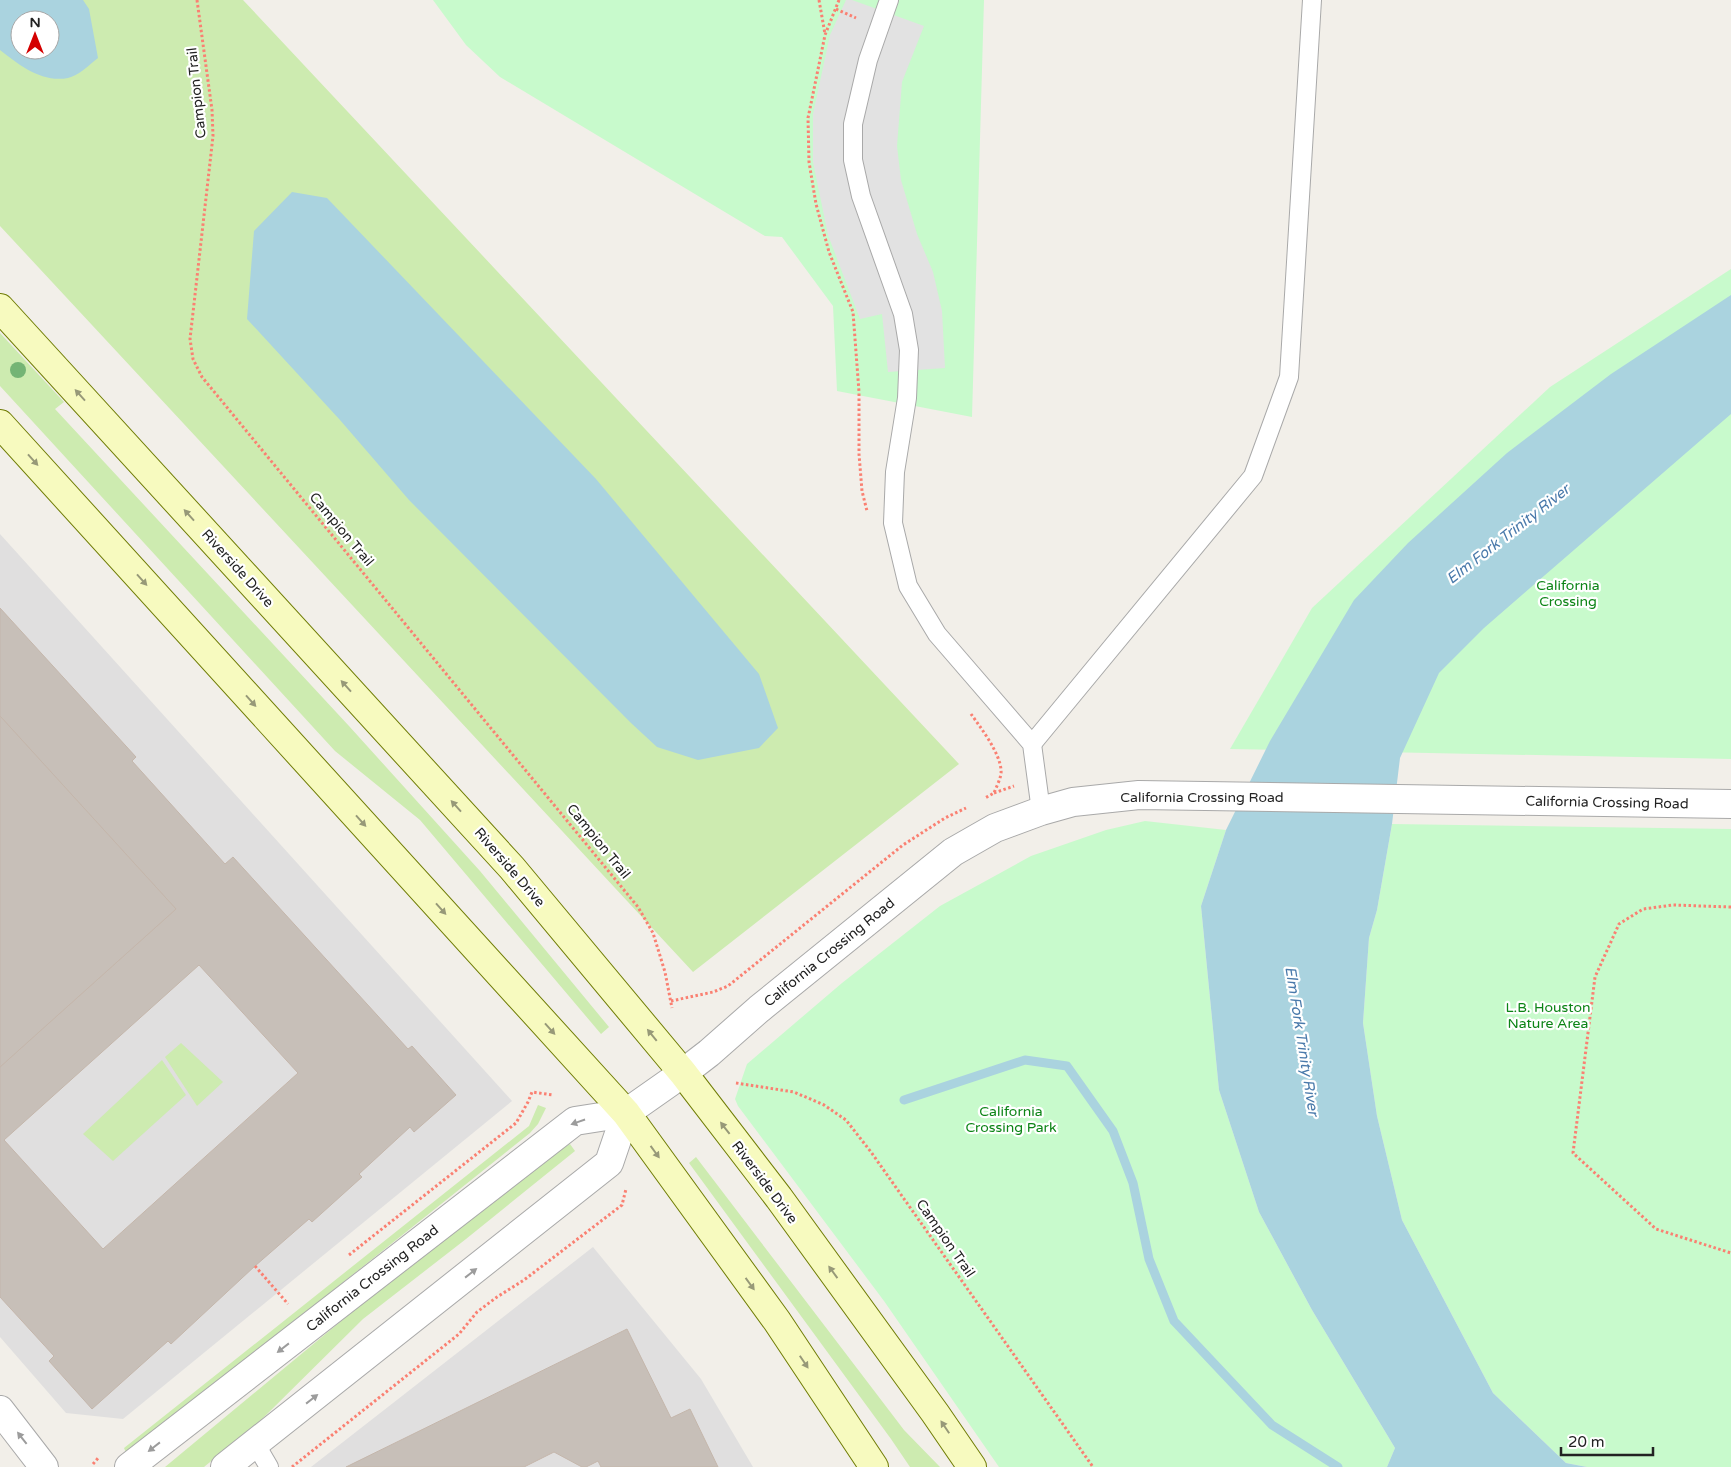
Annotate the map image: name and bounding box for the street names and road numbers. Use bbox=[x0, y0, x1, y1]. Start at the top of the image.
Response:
street label: Campion Trail bbox=[183, 47, 210, 139]
street label: Campion Trail bbox=[306, 489, 377, 570]
street label: Riverside Drive bbox=[198, 526, 277, 611]
street label: California Crossing Road bbox=[1120, 789, 1284, 806]
street label: California Crossing Road bbox=[1525, 793, 1689, 812]
street label: Campion Trail bbox=[563, 800, 634, 882]
street label: Riverside Drive bbox=[471, 824, 549, 910]
street label: California Crossing Road bbox=[761, 894, 898, 1010]
street label: Riverside Drive bbox=[728, 1138, 801, 1227]
street label: Campion Trail bbox=[912, 1196, 979, 1281]
street label: California Crossing Road bbox=[303, 1221, 442, 1335]

